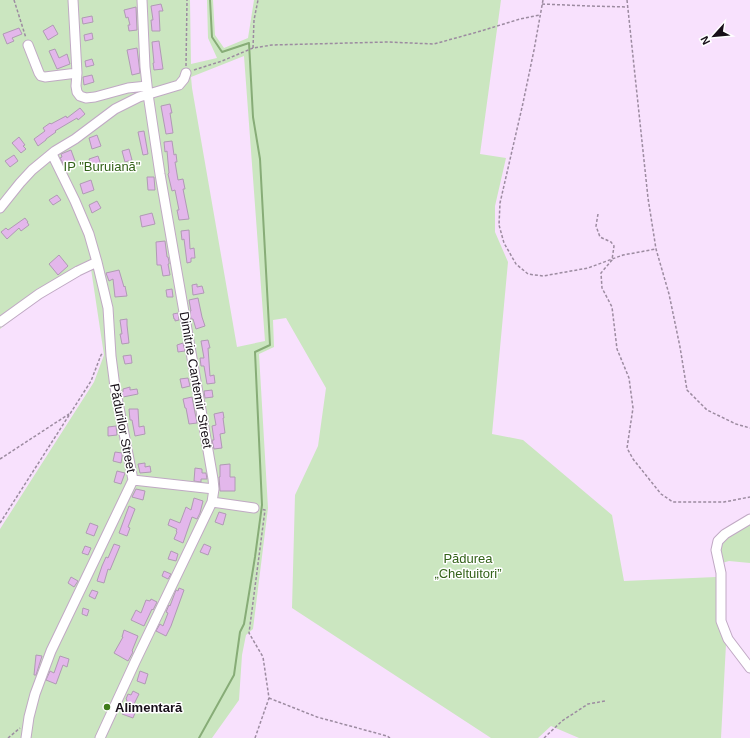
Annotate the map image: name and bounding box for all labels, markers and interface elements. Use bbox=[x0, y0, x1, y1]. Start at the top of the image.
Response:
north arrow bbox=[694, 16, 734, 56]
text: N bbox=[698, 34, 712, 47]
park label: IP "Buruiană" bbox=[64, 159, 141, 174]
street label: Dimitrie Cantemir Street bbox=[177, 310, 215, 450]
street label: Pădurilor Street bbox=[107, 382, 139, 474]
park label: Pădurea „Cheltuitori” bbox=[434, 551, 502, 581]
place label: Alimentară bbox=[115, 700, 183, 715]
marker: Alimentară bbox=[102, 702, 112, 712]

